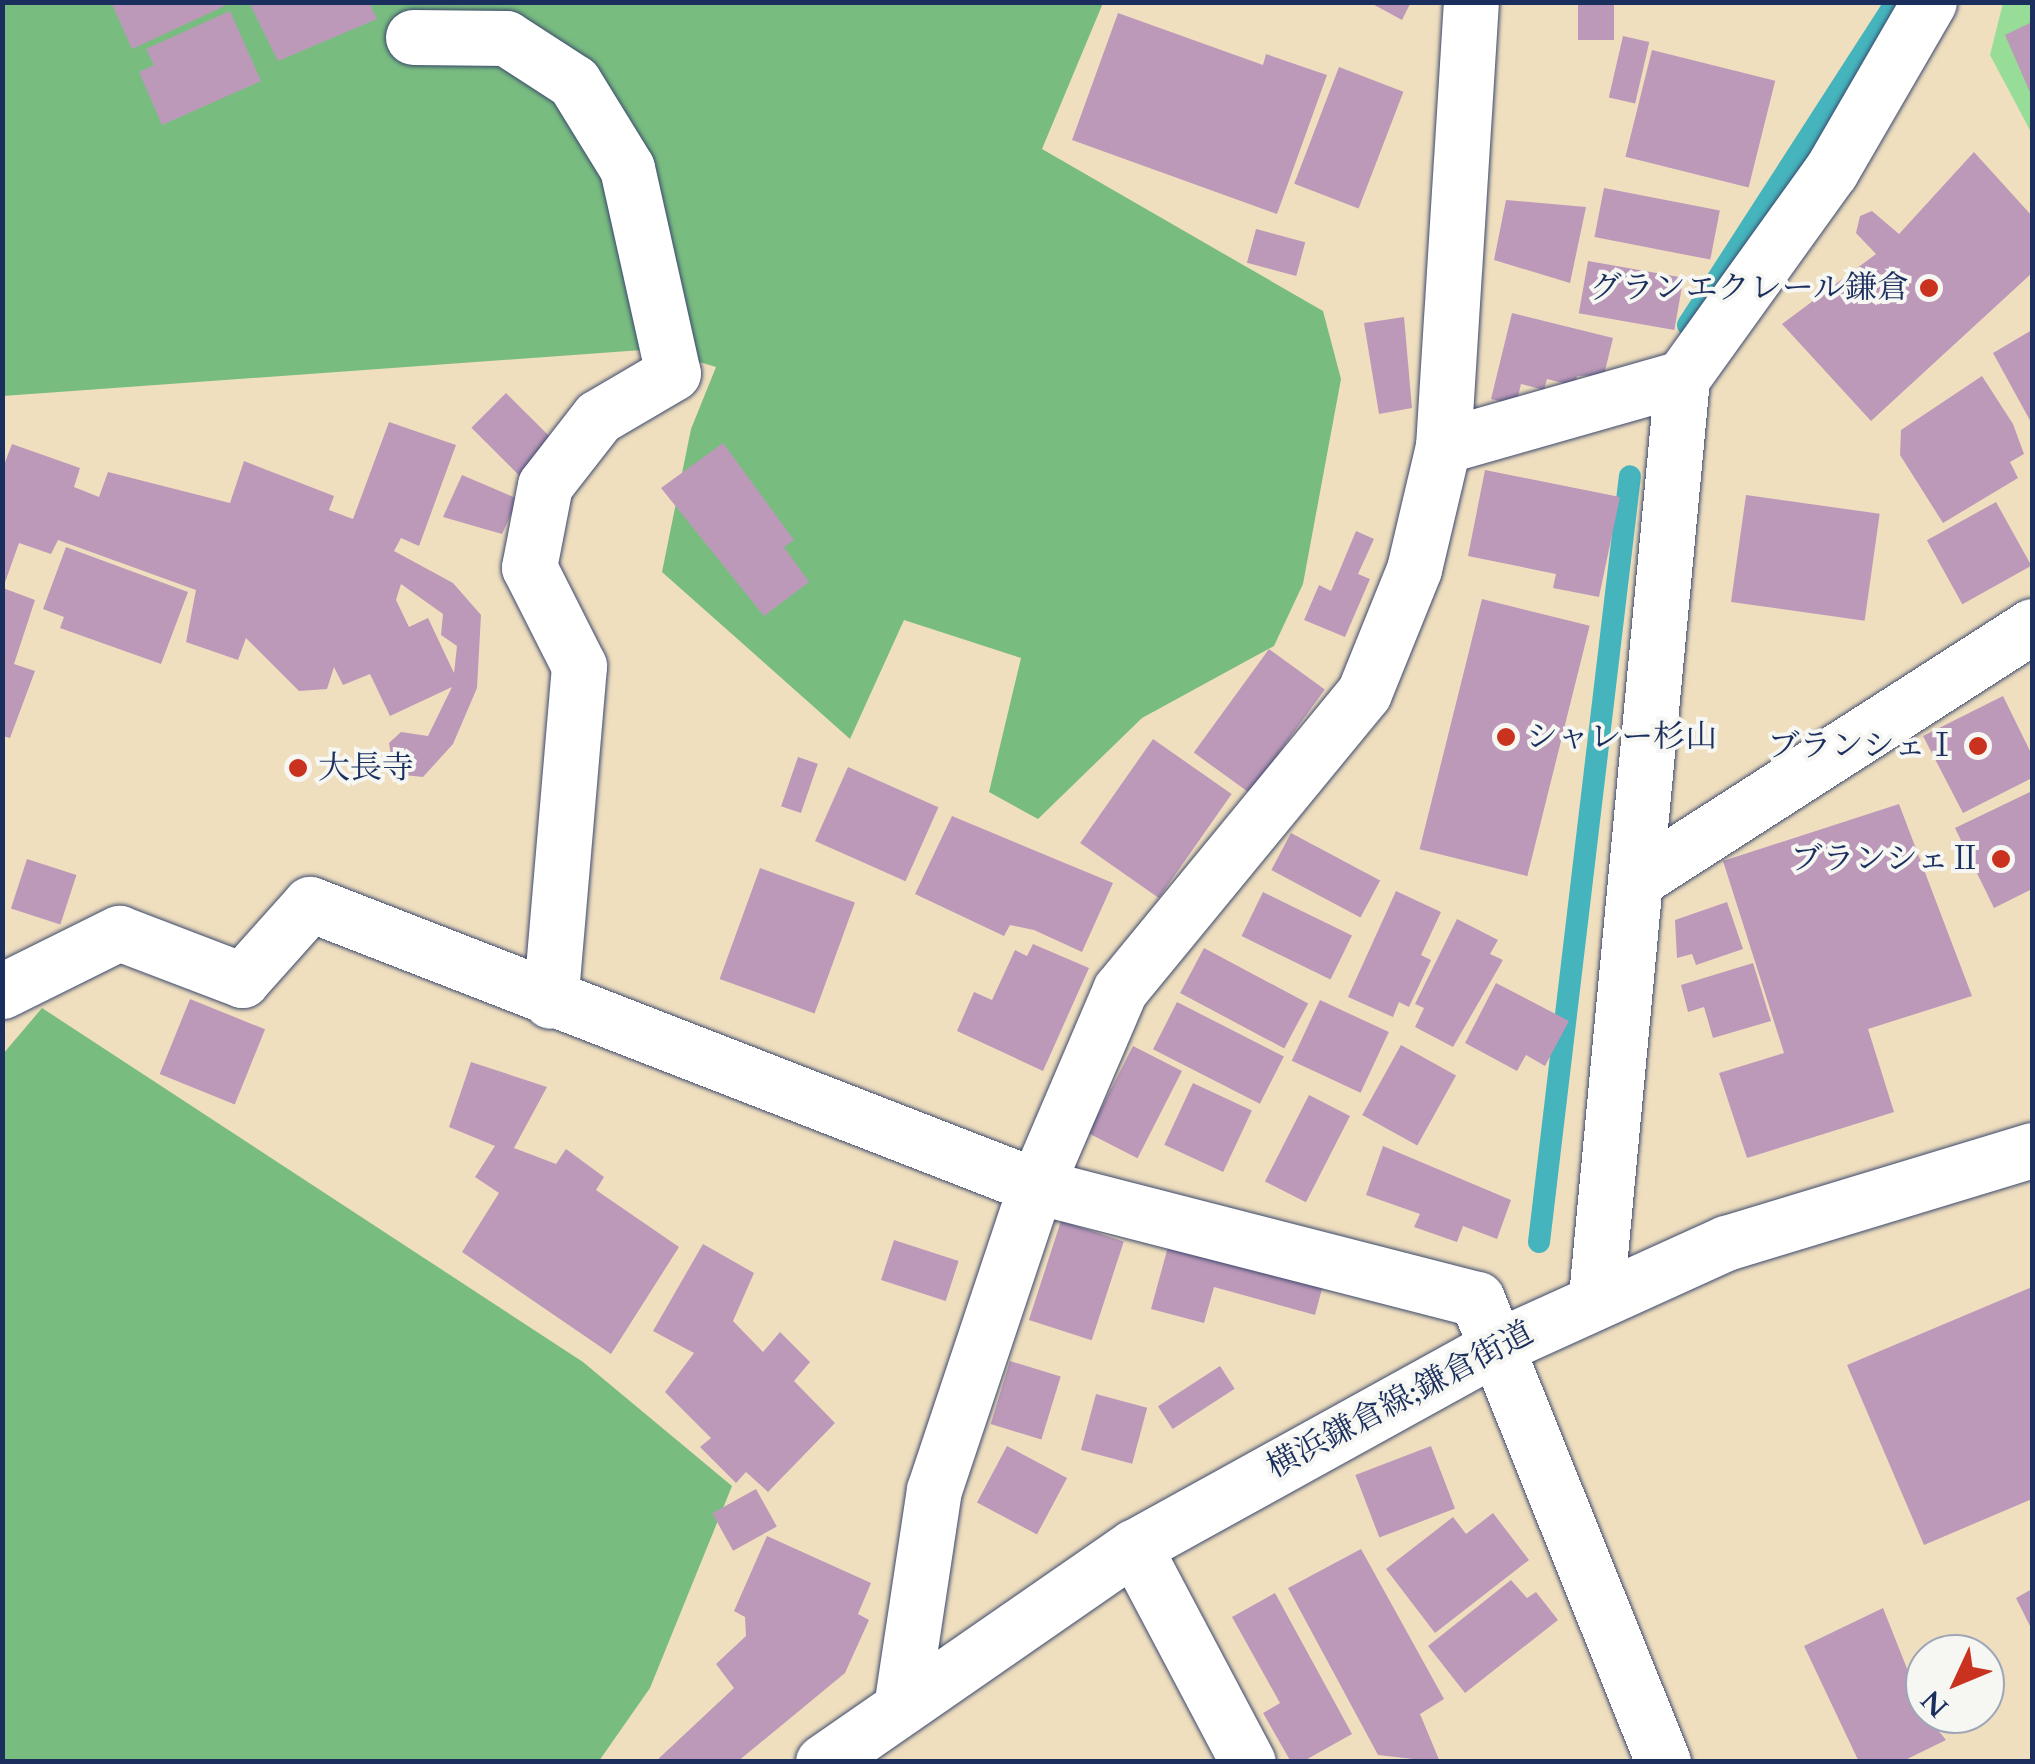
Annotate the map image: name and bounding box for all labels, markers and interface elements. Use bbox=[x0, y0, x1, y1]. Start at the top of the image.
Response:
place label: グランエクレール鎌倉 bbox=[1589, 269, 1909, 307]
marker: グランエクレール鎌倉 bbox=[1918, 277, 1940, 299]
place label: シャレー杉山 bbox=[1526, 718, 1718, 756]
marker: シャレー杉山 bbox=[1495, 726, 1517, 748]
place label: ブランシェⅠ bbox=[1766, 727, 1958, 765]
marker: ブランシェⅠ bbox=[1967, 735, 1989, 757]
place label: 大長寺 bbox=[318, 749, 414, 787]
marker: 大長寺 bbox=[287, 757, 309, 779]
place label: ブランシェⅡ bbox=[1789, 840, 1981, 878]
marker: ブランシェⅡ bbox=[1990, 848, 2012, 870]
street label: 横浜鎌倉線;鎌倉街道 bbox=[1260, 1314, 1540, 1486]
north arrow bbox=[1905, 1634, 2005, 1734]
text: N bbox=[1913, 1682, 1957, 1725]

